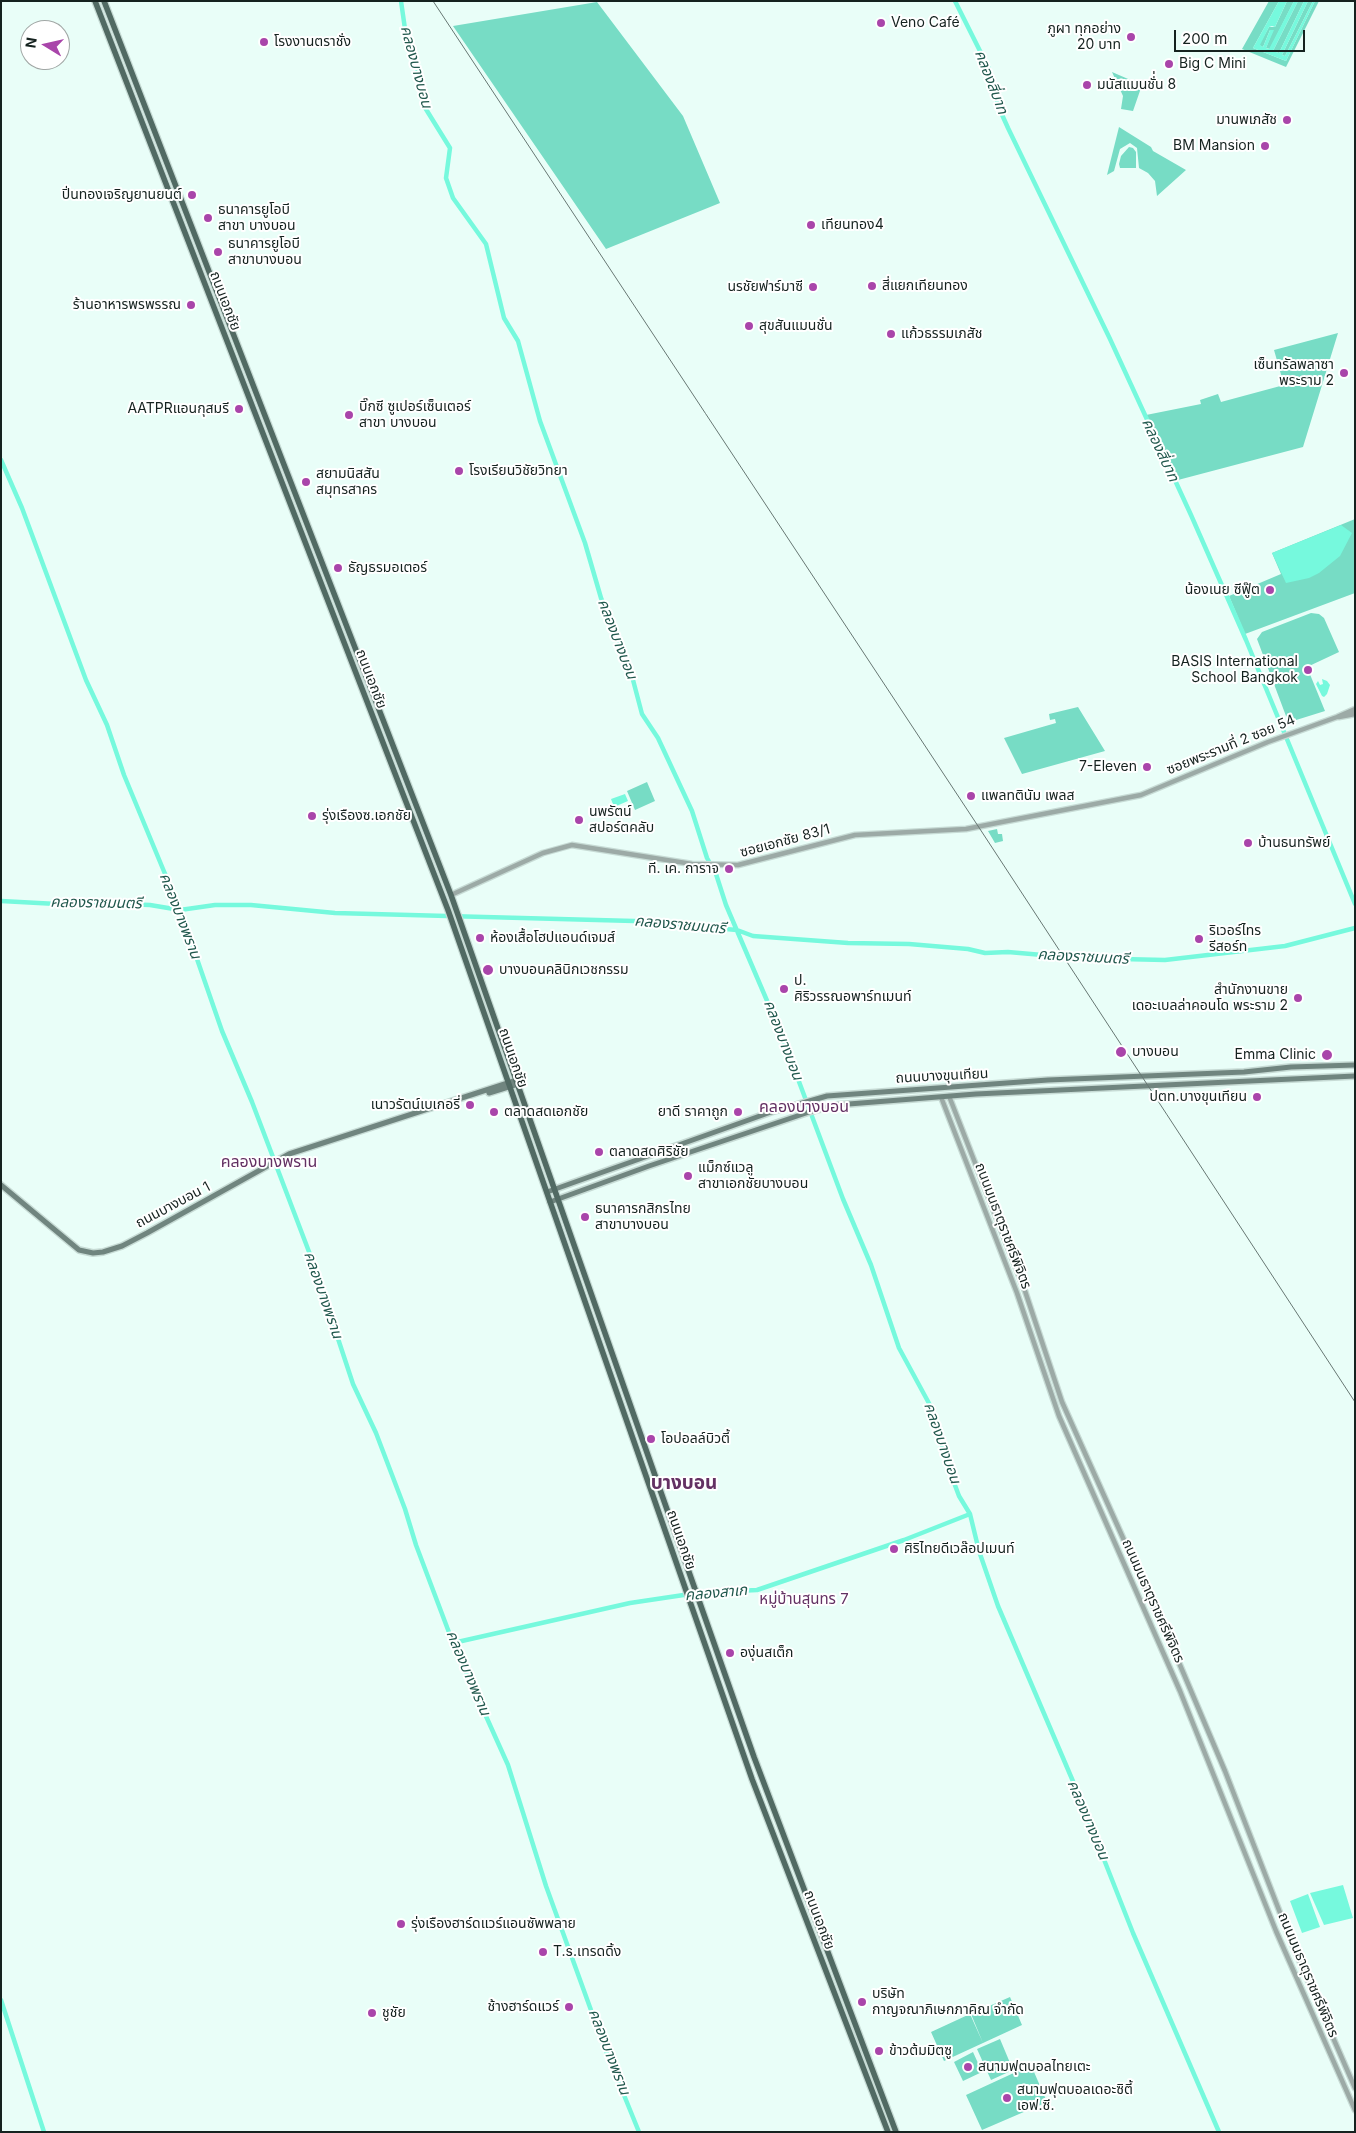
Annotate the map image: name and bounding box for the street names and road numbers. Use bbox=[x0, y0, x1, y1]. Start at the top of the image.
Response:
street label: ถนนเอกชัย bbox=[206, 269, 244, 333]
street label: ถนนเอกชัย bbox=[352, 647, 390, 711]
street label: ซอยพระรามที่ 2 ซอย 54 bbox=[1164, 712, 1298, 778]
street label: ซอยเอกชัย 83/1 bbox=[738, 821, 832, 861]
street label: ถนนเอกชัย bbox=[495, 1026, 531, 1090]
street label: ถนนบางขุนเทียน bbox=[895, 1065, 989, 1087]
street label: ถนนมนธาตุราชศรีพิจิตร bbox=[971, 1161, 1035, 1291]
street label: ถนนบางบอน 1 bbox=[133, 1178, 213, 1232]
street label: ถนนเอกชัย bbox=[663, 1508, 699, 1572]
street label: ถนนมนธาตุราชศรีพิจิตร bbox=[1118, 1537, 1188, 1665]
street label: ถนนเอกชัย bbox=[800, 1888, 838, 1952]
street label: ถนนมนธาตุราชศรีพิจิตร bbox=[1274, 1910, 1342, 2040]

